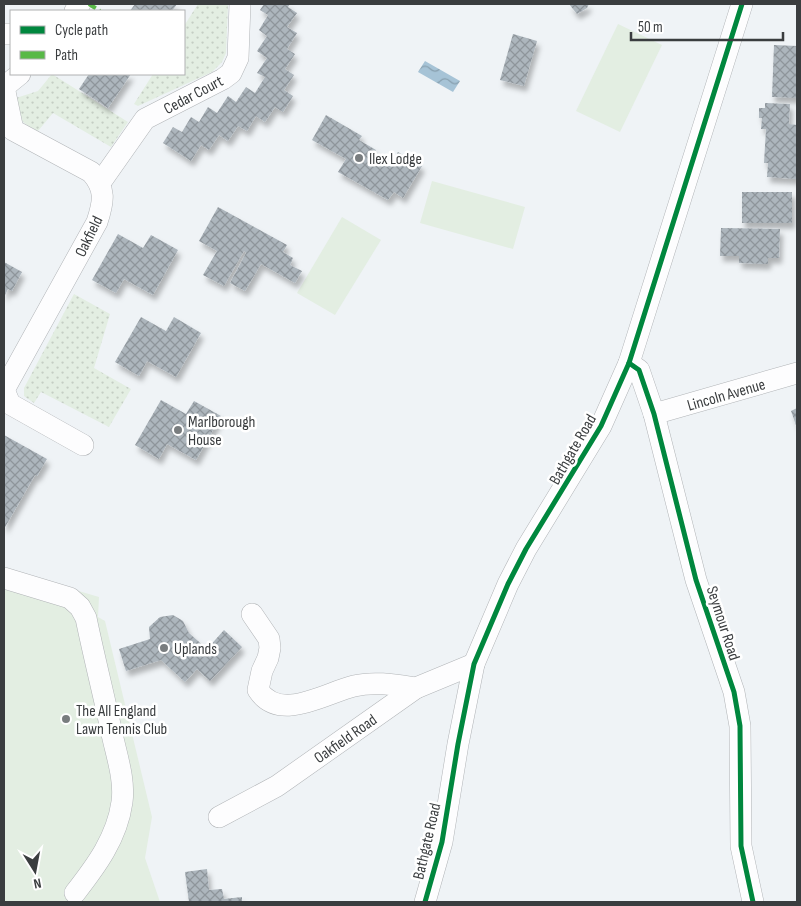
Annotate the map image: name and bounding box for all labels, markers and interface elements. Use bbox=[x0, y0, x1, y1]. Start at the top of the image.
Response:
legend bbox=[10, 10, 185, 75]
scale bar bbox=[631, 10, 784, 42]
text: 50 m bbox=[638, 18, 663, 37]
text: Cycle path bbox=[55, 21, 108, 40]
text: Path bbox=[55, 46, 78, 65]
street label: Cedar Court bbox=[161, 72, 227, 119]
place label: Ilex Lodge bbox=[369, 150, 422, 169]
marker: Ilex Lodge bbox=[353, 152, 365, 164]
street label: Oakfield bbox=[71, 213, 107, 260]
street label: Lincoln Avenue bbox=[685, 375, 768, 416]
street label: Bathgate Road bbox=[546, 411, 601, 488]
place label: Marlborough House bbox=[188, 413, 255, 450]
marker: Marlborough House bbox=[172, 424, 184, 436]
street label: Seymour Road bbox=[702, 584, 743, 663]
place label: Uplands bbox=[174, 640, 217, 659]
marker: Uplands bbox=[158, 642, 170, 654]
place label: The All England Lawn Tennis Club bbox=[76, 702, 167, 739]
street label: Oakfield Road bbox=[311, 711, 381, 768]
marker: The All England Lawn Tennis Club bbox=[60, 713, 72, 725]
street label: Bathgate Road bbox=[409, 801, 445, 881]
north arrow bbox=[10, 846, 60, 896]
text: N bbox=[32, 874, 43, 892]

